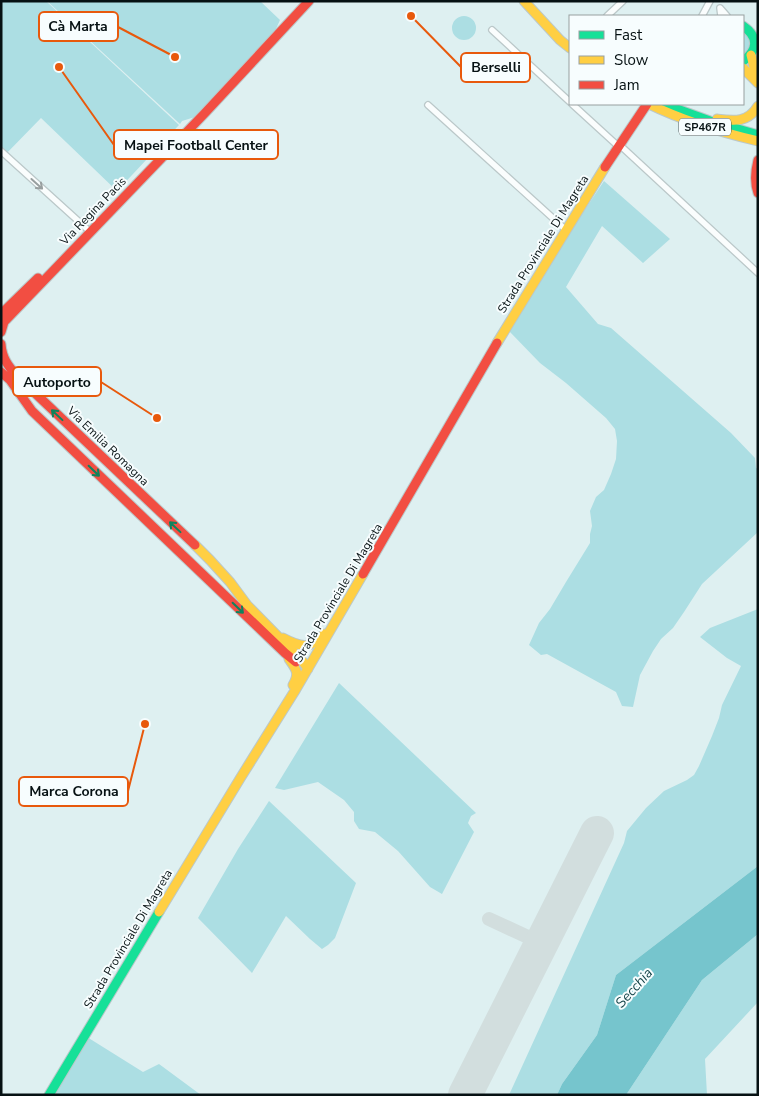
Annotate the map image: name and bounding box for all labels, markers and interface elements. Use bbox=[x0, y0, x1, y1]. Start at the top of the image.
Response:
callout: Cà Marta bbox=[39, 12, 118, 41]
legend bbox=[569, 15, 744, 105]
text: Cà Marta bbox=[48, 17, 108, 36]
text: Fast bbox=[614, 25, 643, 45]
text: Slow bbox=[614, 50, 649, 70]
callout: Berselli bbox=[461, 53, 530, 82]
text: Berselli bbox=[471, 58, 521, 77]
text: Jam bbox=[613, 75, 640, 95]
road number: SP467R bbox=[679, 118, 731, 136]
callout: Mapei Football Center bbox=[114, 130, 278, 159]
text: Mapei Football Center bbox=[124, 136, 269, 155]
street label: Strada Provinciale Di Magreta bbox=[494, 172, 592, 316]
street label: Via Regina Pacis bbox=[56, 173, 130, 249]
one-way arrow bbox=[31, 178, 44, 190]
callout: Autoporto bbox=[13, 367, 101, 396]
text: Autoporto bbox=[23, 373, 91, 392]
street label: Via Emilia Romagna bbox=[63, 402, 152, 489]
one-way arrow bbox=[51, 409, 63, 421]
one-way arrow bbox=[88, 464, 100, 476]
street label: Strada Provinciale Di Magreta bbox=[290, 520, 386, 666]
one-way arrow bbox=[169, 521, 181, 533]
one-way arrow bbox=[231, 601, 243, 613]
callout: Marca Corona bbox=[19, 777, 128, 806]
text: Marca Corona bbox=[29, 782, 119, 801]
street label: Strada Provinciale Di Magreta bbox=[80, 866, 176, 1012]
water label: Secchia bbox=[611, 964, 657, 1012]

